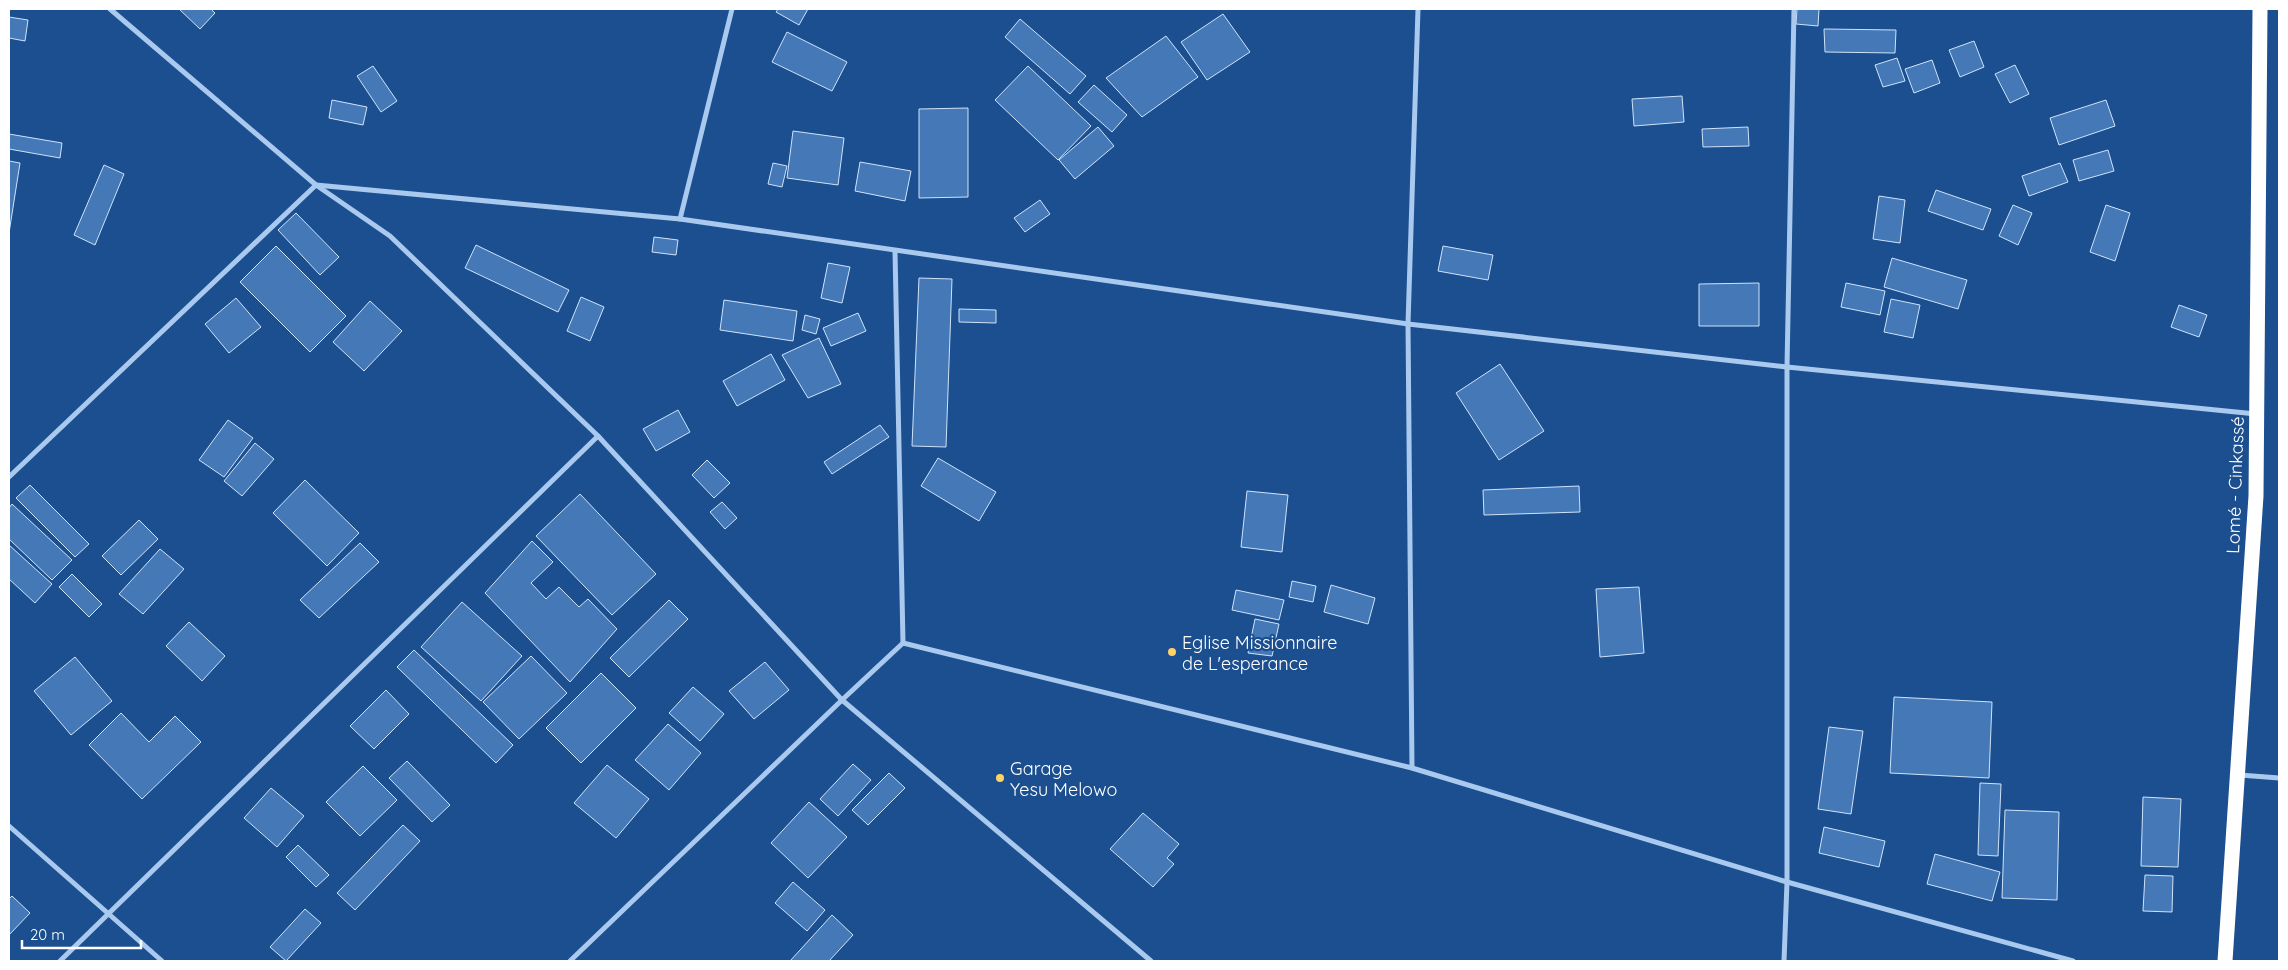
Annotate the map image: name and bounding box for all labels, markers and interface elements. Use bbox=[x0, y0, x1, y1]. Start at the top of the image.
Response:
street label: Lomé - Cinkassé bbox=[2221, 416, 2249, 554]
place label: Eglise Missionnaire de L'esperance bbox=[1182, 631, 1337, 675]
marker: Eglise Missionnaire de L'esperance bbox=[1166, 646, 1178, 658]
place label: Garage Yesu Melowo bbox=[1010, 757, 1117, 801]
marker: Garage Yesu Melowo bbox=[994, 772, 1006, 784]
scale bar bbox=[22, 918, 141, 950]
text: 20 m bbox=[30, 925, 65, 944]

